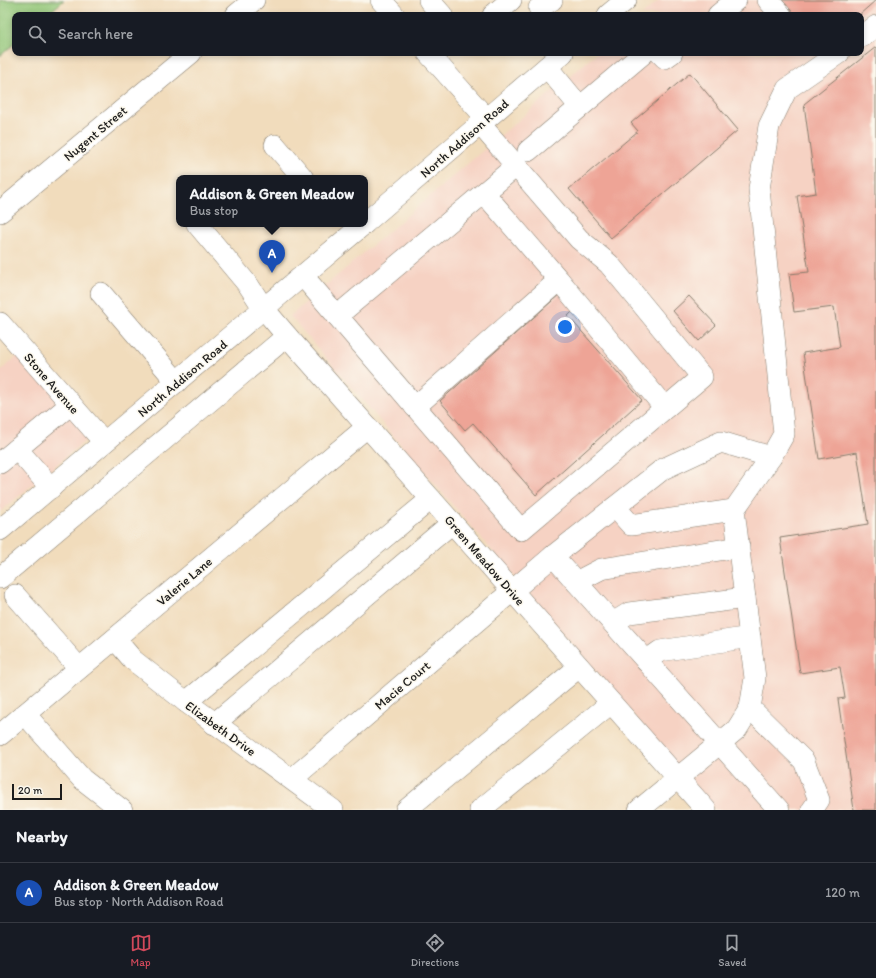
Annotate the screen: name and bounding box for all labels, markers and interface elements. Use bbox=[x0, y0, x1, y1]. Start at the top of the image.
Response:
search box bbox=[12, 12, 864, 56]
icon: search bbox=[26, 23, 48, 45]
text: Search here bbox=[58, 25, 133, 43]
street label: North Addison Road bbox=[417, 96, 512, 181]
street label: Nugent Street bbox=[61, 103, 130, 164]
popup bbox=[176, 175, 368, 227]
text: Addison & Green Meadow bbox=[190, 185, 354, 203]
text: Bus stop bbox=[190, 203, 238, 218]
pin: A bbox=[259, 240, 285, 273]
your location bbox=[555, 317, 575, 337]
street label: North Addison Road bbox=[135, 337, 230, 420]
street label: Stone Avenue bbox=[21, 350, 82, 417]
street label: Green Meadow Drive bbox=[441, 512, 528, 608]
street label: Valerie Lane bbox=[154, 554, 215, 609]
street label: Macie Court bbox=[372, 658, 433, 713]
street label: Elizabeth Drive bbox=[183, 698, 259, 759]
scale bar bbox=[12, 782, 62, 801]
text: 20 m bbox=[18, 784, 42, 797]
text: Nearby bbox=[16, 826, 68, 846]
text: Addison & Green Meadow bbox=[54, 876, 218, 894]
text: A bbox=[25, 885, 33, 900]
text: 120 m bbox=[825, 885, 860, 900]
text: Bus stop · North Addison Road bbox=[54, 894, 223, 909]
tab: Map bbox=[130, 932, 152, 969]
tab: Directions bbox=[411, 932, 459, 969]
tab: Saved bbox=[718, 932, 746, 969]

